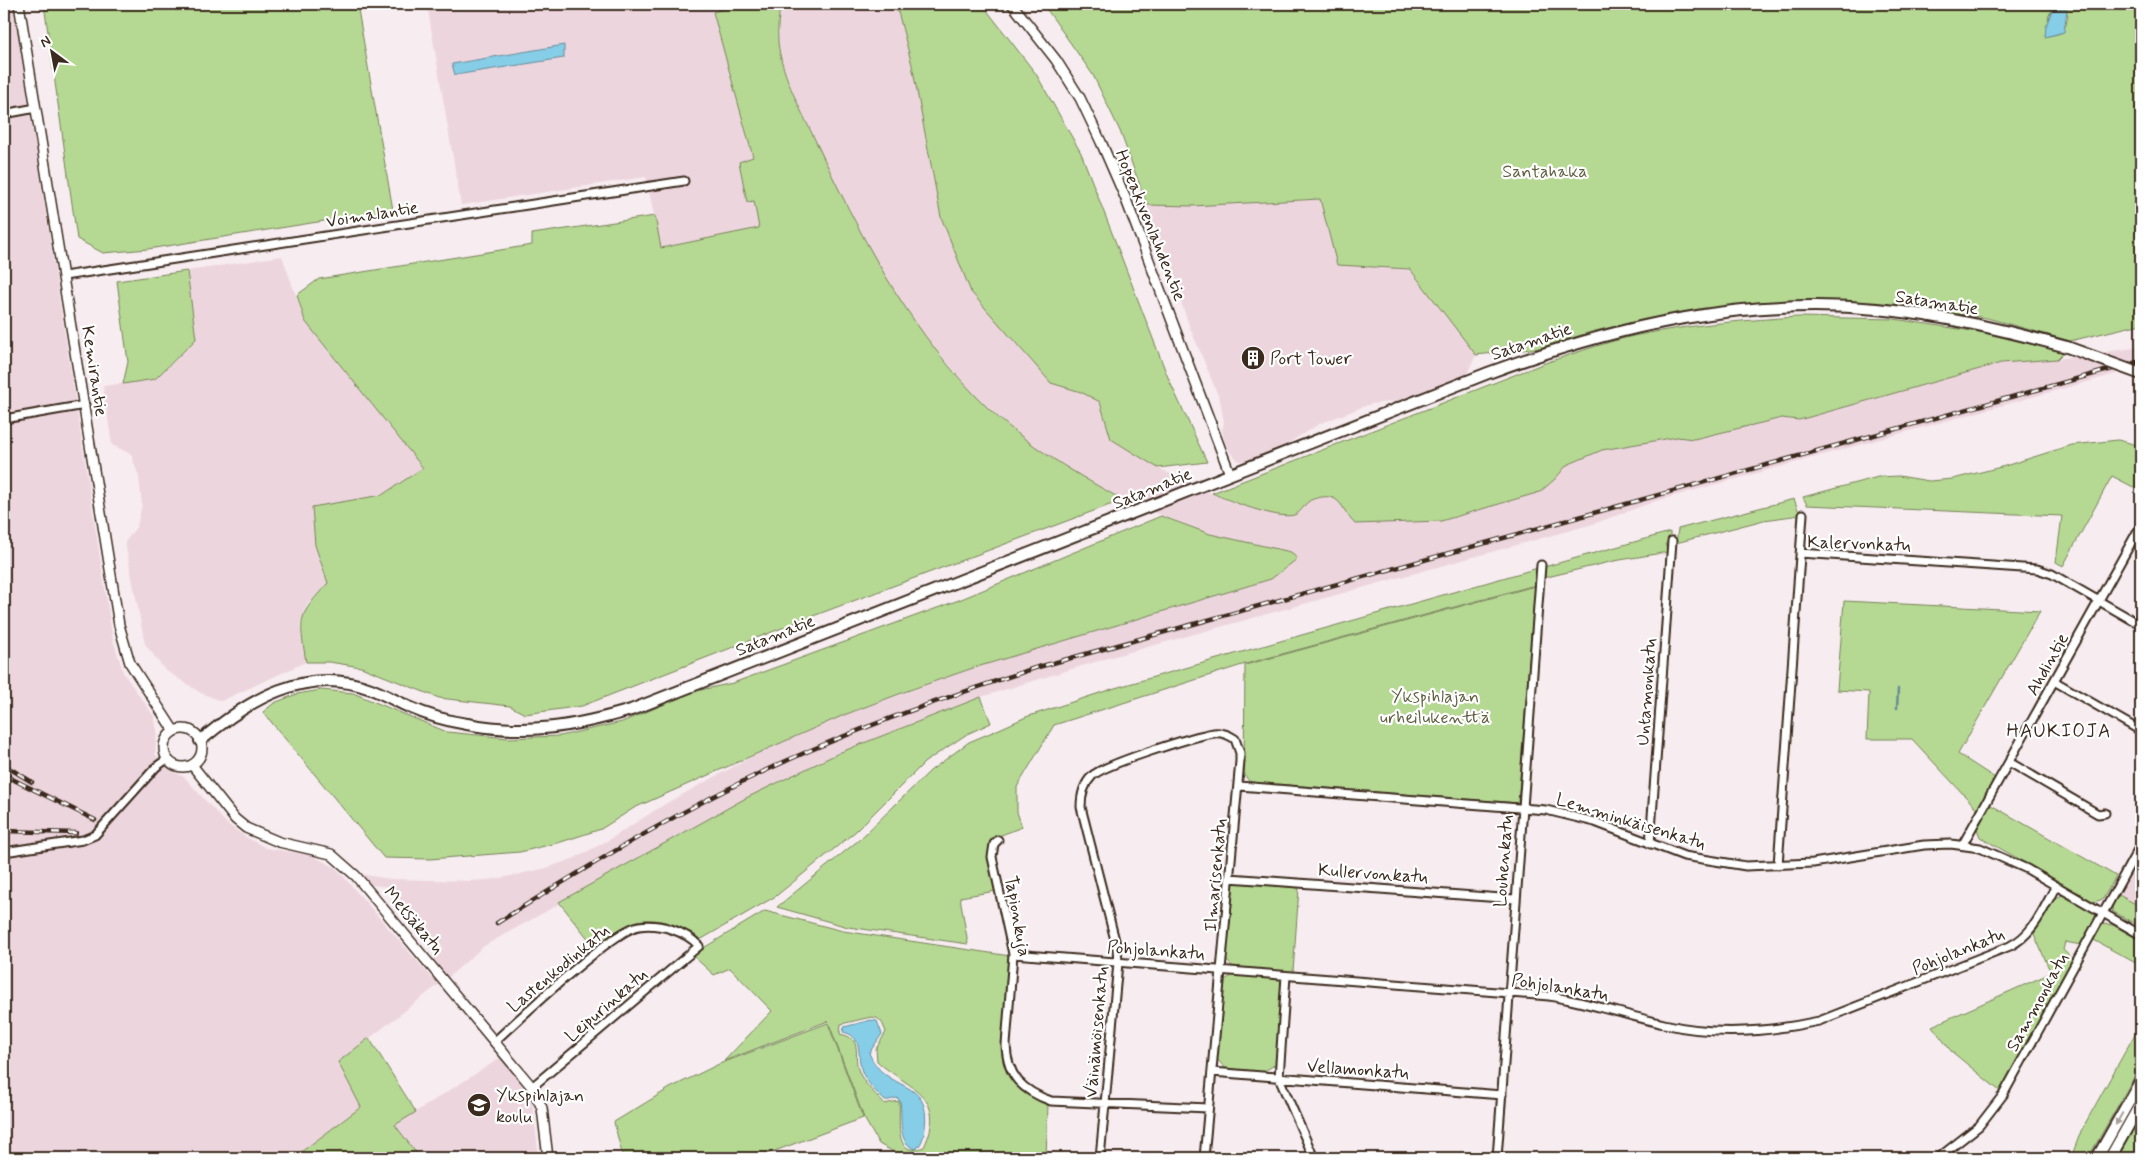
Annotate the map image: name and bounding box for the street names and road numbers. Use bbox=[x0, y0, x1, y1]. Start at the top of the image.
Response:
street label: Hopeakivenlahdentie bbox=[1109, 146, 1192, 305]
street label: Voimalantie bbox=[324, 196, 420, 234]
street label: Satamatie bbox=[1894, 285, 1980, 321]
street label: Satamatie bbox=[1488, 317, 1575, 367]
street label: Kemirantie bbox=[75, 324, 113, 418]
street label: Satamatie bbox=[1109, 462, 1196, 516]
street label: Kalervonkatu bbox=[1807, 530, 1911, 558]
street label: Satamatie bbox=[732, 609, 819, 663]
street label: Ahdintie bbox=[2021, 629, 2075, 700]
street label: Untamonkatu bbox=[1631, 638, 1663, 747]
street label: Lemminkäisenkatu bbox=[1553, 788, 1709, 856]
street label: Louhenkatu bbox=[1489, 814, 1519, 908]
street label: Ilmarisenkatu bbox=[1199, 817, 1233, 933]
street label: Kullervonkatu bbox=[1317, 858, 1429, 890]
street label: Tapionkuja bbox=[998, 874, 1036, 959]
street label: Metsäkatu bbox=[378, 881, 449, 960]
street label: Lastenkodinkatu bbox=[503, 919, 615, 1019]
street label: Pohjolankatu bbox=[1909, 922, 2008, 981]
street label: Pohjolankatu bbox=[1106, 936, 1206, 966]
street label: Sammonkatu bbox=[2001, 949, 2075, 1056]
street label: Leipurinkatu bbox=[560, 963, 653, 1048]
street label: Väinämöisenkatu bbox=[1079, 965, 1115, 1099]
street label: Pohjolankatu bbox=[1510, 968, 1610, 1007]
street label: Vellamonkatu bbox=[1306, 1054, 1410, 1086]

